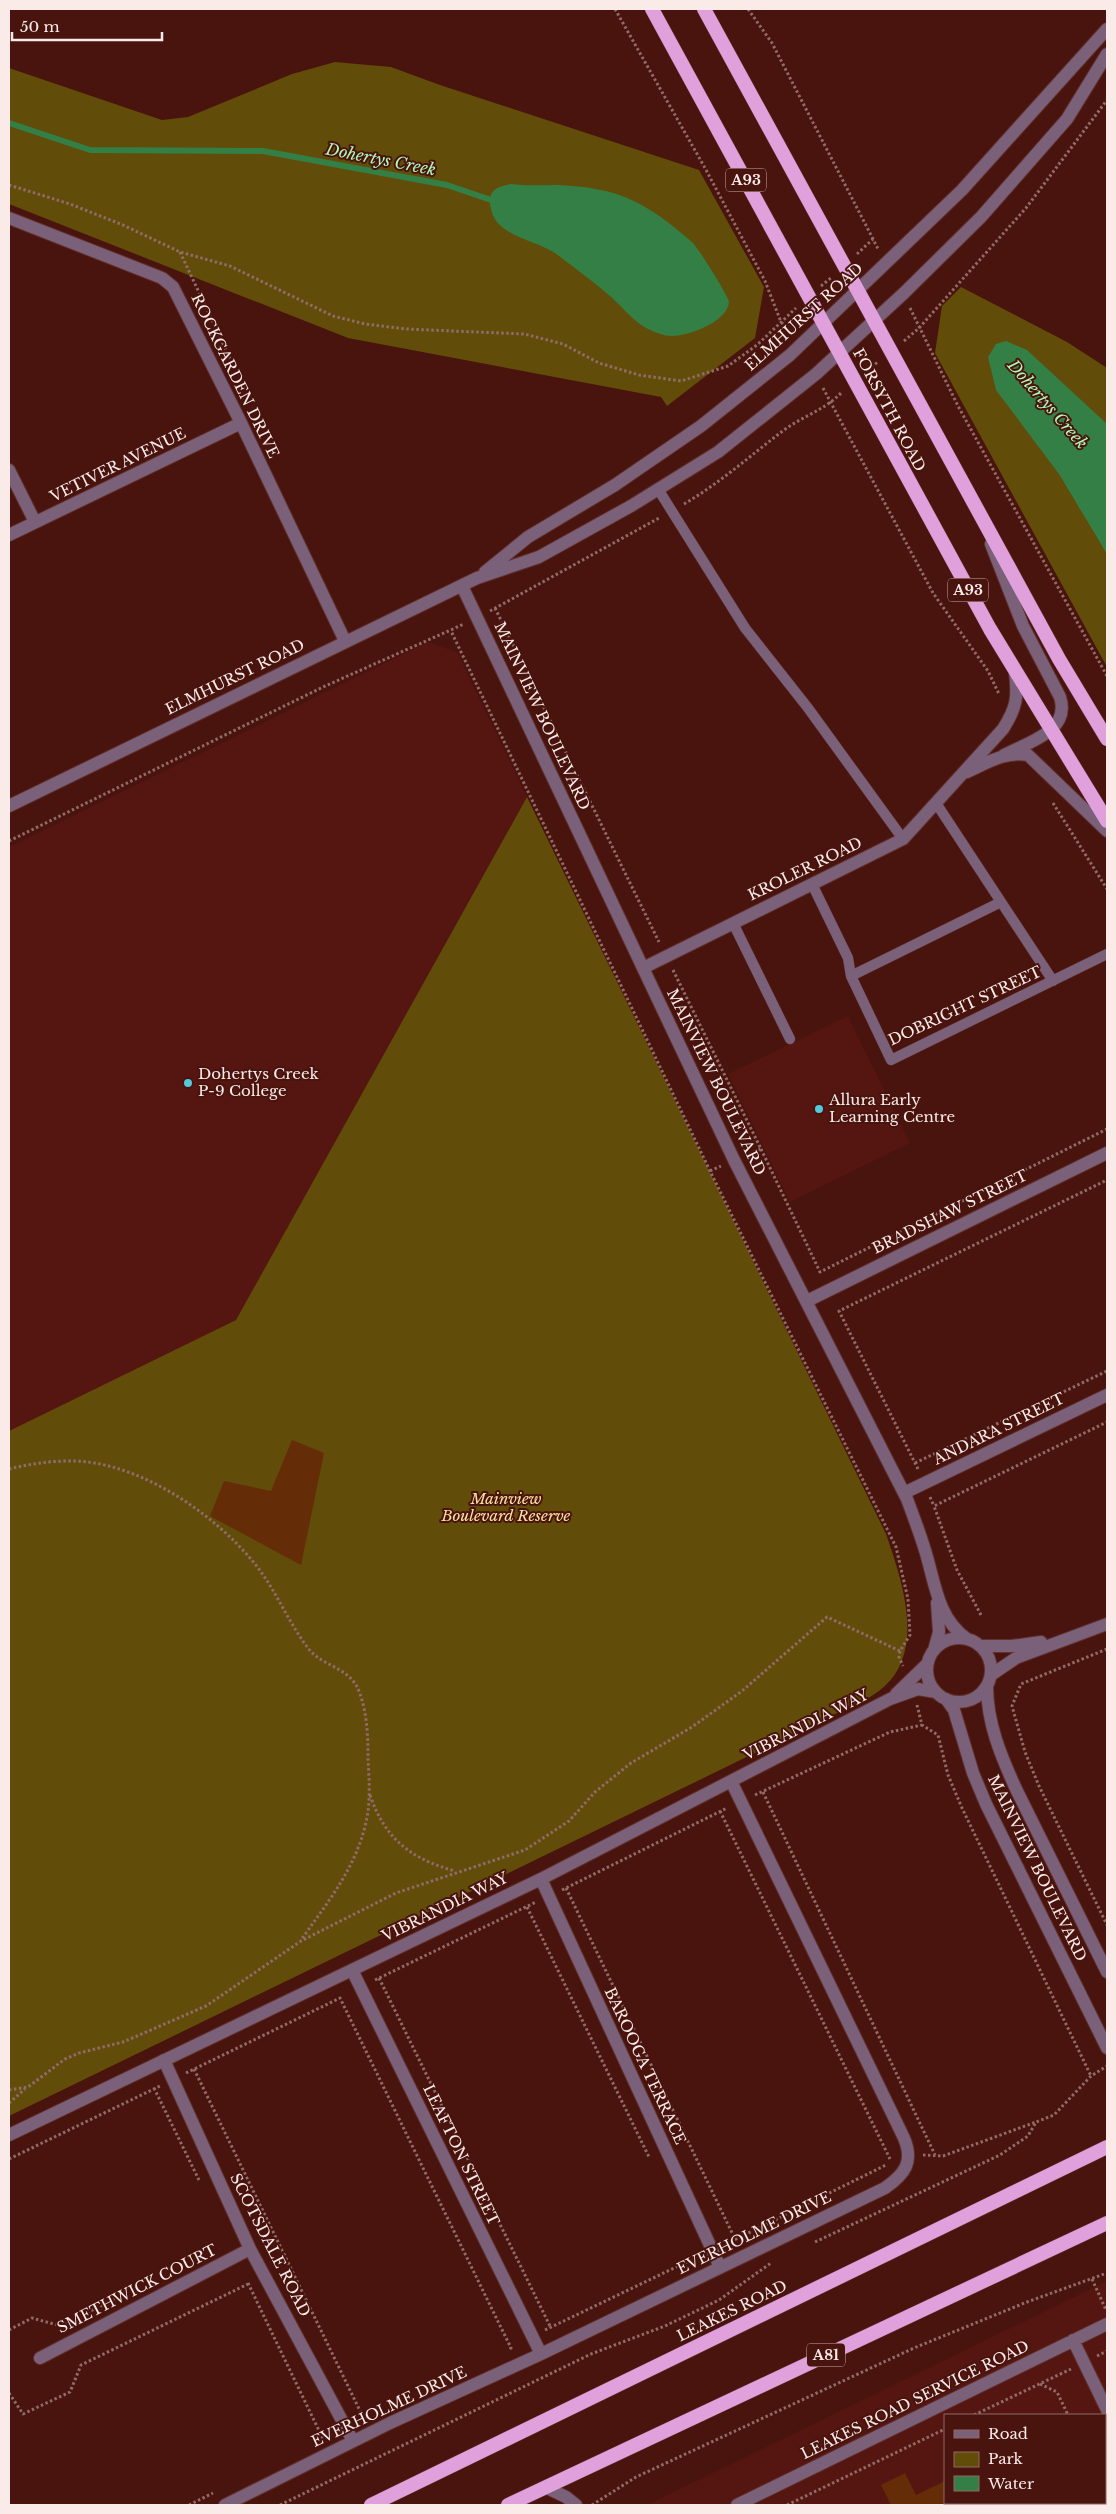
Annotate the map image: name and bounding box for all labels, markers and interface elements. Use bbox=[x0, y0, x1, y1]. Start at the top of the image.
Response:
scale bar bbox=[12, 10, 162, 42]
text: 50 m bbox=[20, 17, 60, 36]
water label: Dohertys Creek bbox=[323, 138, 438, 179]
road number: A93 bbox=[726, 168, 766, 192]
street label: ELMHURST ROAD bbox=[741, 259, 867, 375]
street label: ROCKGARDEN DRIVE bbox=[187, 290, 284, 461]
street label: FORSYTH ROAD bbox=[849, 345, 930, 475]
water label: Dohertys Creek bbox=[1003, 355, 1092, 453]
street label: VETIVER AVENUE bbox=[46, 423, 189, 506]
road number: A93 bbox=[948, 578, 988, 602]
street label: MAINVIEW BOULEVARD bbox=[490, 619, 594, 813]
street label: ELMHURST ROAD bbox=[162, 635, 307, 718]
street label: KROLER ROAD bbox=[745, 833, 865, 904]
street label: DOBRIGHT STREET bbox=[885, 962, 1044, 1049]
street label: MAINVIEW BOULEVARD bbox=[663, 985, 770, 1178]
place label: Dohertys Creek P-9 College bbox=[198, 1064, 319, 1100]
marker: Dohertys Creek P-9 College bbox=[182, 1077, 194, 1089]
place label: Allura Early Learning Centre bbox=[828, 1090, 955, 1126]
marker: Allura Early Learning Centre bbox=[813, 1103, 825, 1115]
street label: BRADSHAW STREET bbox=[869, 1166, 1031, 1258]
street label: ANDARA STREET bbox=[929, 1388, 1068, 1469]
park label: Mainview Boulevard Reserve bbox=[441, 1489, 571, 1525]
street label: VIBRANDIA WAY bbox=[739, 1684, 873, 1765]
street label: MAINVIEW BOULEVARD bbox=[984, 1771, 1091, 1964]
street label: VIBRANDIA WAY bbox=[378, 1867, 512, 1946]
street label: BAROOGA TERRACE bbox=[601, 1984, 690, 2147]
street label: LEAFTON STREET bbox=[419, 2081, 504, 2228]
street label: SCOTSDALE ROAD bbox=[226, 2170, 315, 2320]
street label: EVERHOLME DRIVE bbox=[674, 2187, 834, 2278]
street label: SMETHWICK COURT bbox=[54, 2240, 220, 2337]
street label: LEAKES ROAD bbox=[674, 2276, 790, 2345]
street label: LEAKES ROAD SERVICE ROAD bbox=[798, 2336, 1032, 2463]
road number: A81 bbox=[807, 2344, 845, 2366]
street label: EVERHOLME DRIVE bbox=[308, 2362, 470, 2451]
legend bbox=[944, 2414, 1106, 2504]
text: Road bbox=[988, 2424, 1028, 2443]
text: Park bbox=[988, 2449, 1024, 2468]
text: Water bbox=[987, 2474, 1035, 2493]

